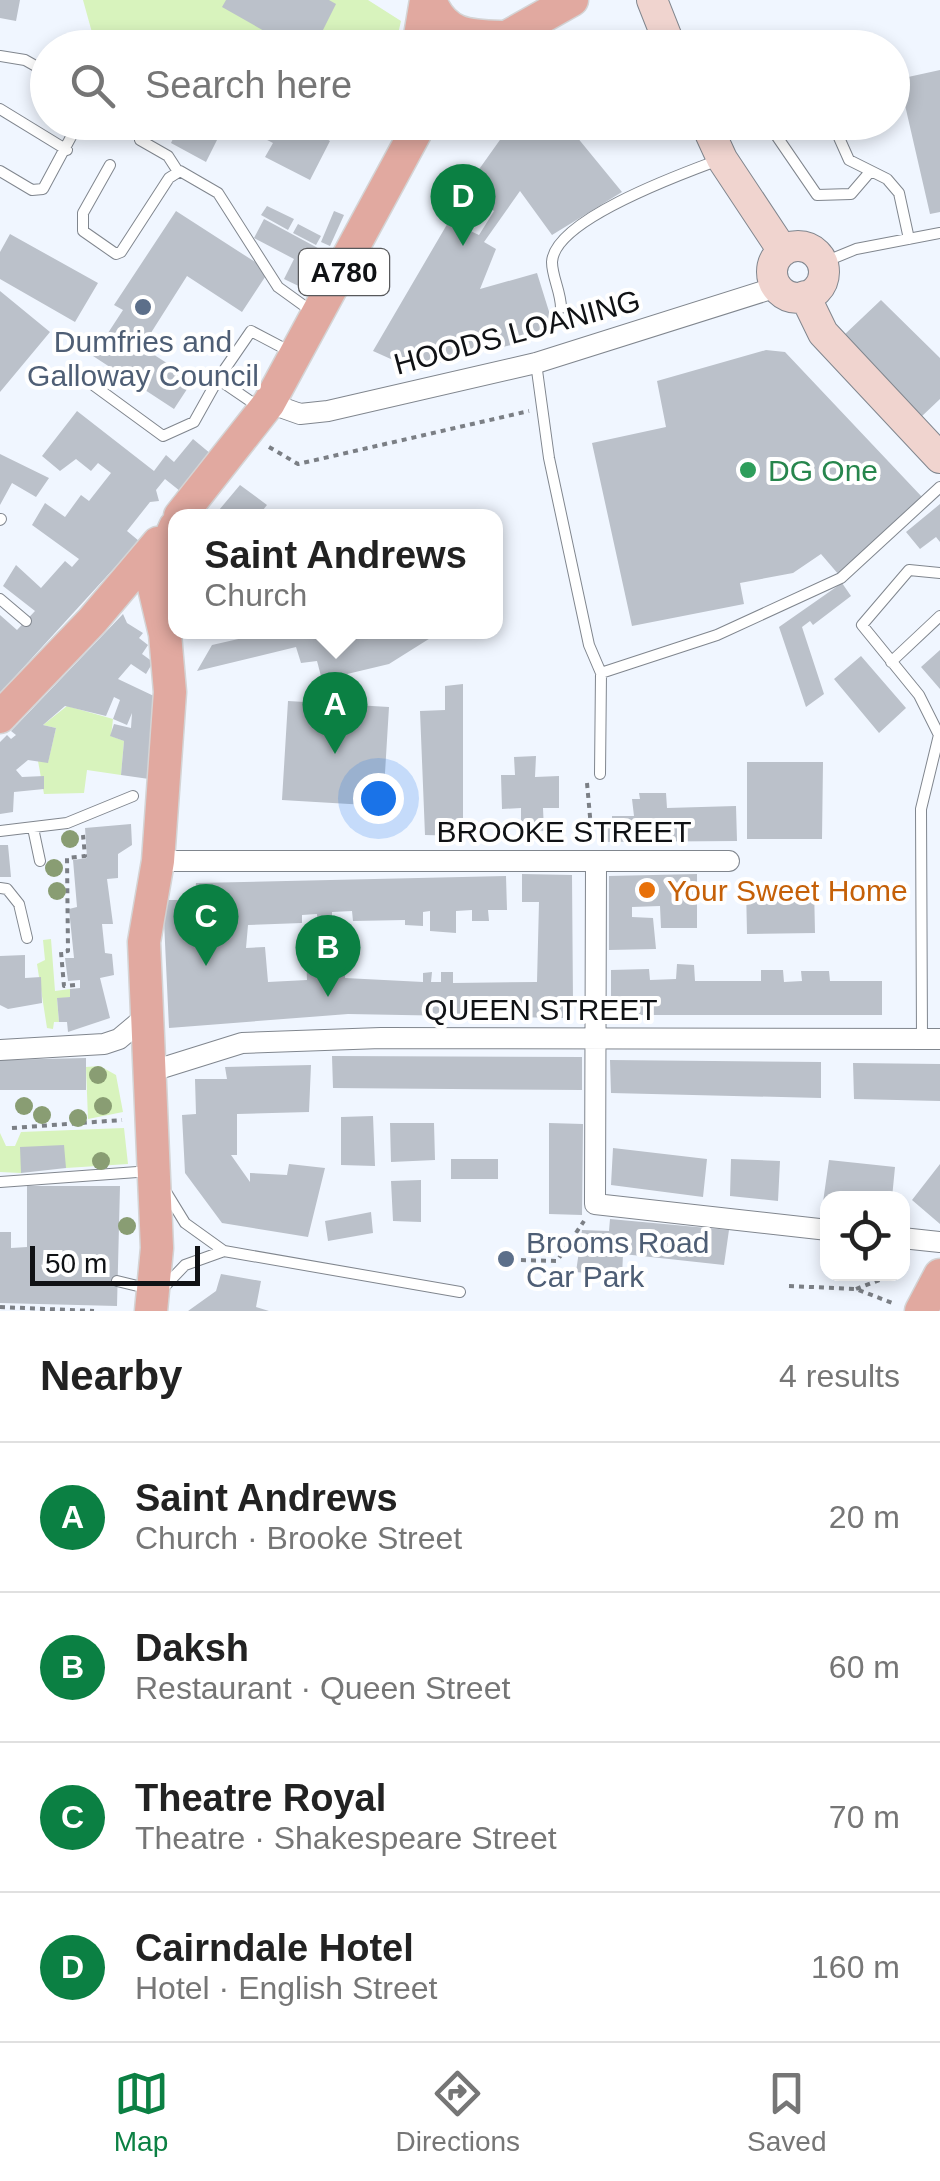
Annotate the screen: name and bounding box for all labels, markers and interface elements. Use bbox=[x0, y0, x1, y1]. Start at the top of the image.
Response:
search box bbox=[30, 30, 910, 140]
icon: search bbox=[65, 58, 120, 113]
text: Search here bbox=[145, 64, 352, 106]
pin: D bbox=[430, 164, 496, 246]
road number: A780 bbox=[299, 249, 389, 295]
street label: HOODS LOANING bbox=[390, 283, 644, 381]
marker: Dumfries and Galloway Council bbox=[132, 296, 154, 318]
place label: Dumfries and Galloway Council bbox=[27, 325, 259, 392]
place label: DG One bbox=[768, 454, 878, 487]
marker: DG One bbox=[737, 459, 759, 481]
popup bbox=[168, 509, 503, 639]
text: Saint Andrews bbox=[204, 534, 467, 576]
text: Church bbox=[204, 577, 307, 613]
pin: A bbox=[302, 672, 368, 754]
your location bbox=[353, 773, 404, 824]
street label: BROOKE STREET bbox=[436, 815, 692, 848]
place label: Your Sweet Home bbox=[667, 874, 908, 907]
marker: Your Sweet Home bbox=[636, 879, 658, 901]
pin: C bbox=[174, 884, 238, 966]
pin: B bbox=[296, 914, 360, 997]
street label: QUEEN STREET bbox=[424, 993, 658, 1026]
map controls bbox=[820, 1191, 910, 1281]
button: locate bbox=[820, 1191, 910, 1281]
place label: Brooms Road Car Park bbox=[526, 1226, 709, 1293]
scale bar bbox=[30, 1241, 200, 1286]
text: 50 m bbox=[45, 1248, 107, 1279]
marker: Brooms Road Car Park bbox=[495, 1248, 517, 1270]
text: Nearby bbox=[40, 1352, 182, 1399]
text: 4 results bbox=[779, 1358, 900, 1394]
text: Saint Andrews bbox=[135, 1477, 398, 1519]
text: A bbox=[61, 1499, 84, 1535]
text: 20 m bbox=[829, 1499, 900, 1535]
text: Church · Brooke Street bbox=[135, 1520, 462, 1556]
text: Daksh bbox=[135, 1627, 249, 1669]
text: B bbox=[61, 1649, 84, 1685]
text: 60 m bbox=[829, 1649, 900, 1685]
text: Restaurant · Queen Street bbox=[135, 1670, 510, 1706]
text: Theatre Royal bbox=[135, 1777, 386, 1819]
text: C bbox=[61, 1799, 84, 1835]
text: 70 m bbox=[829, 1799, 900, 1835]
text: Theatre · Shakespeare Street bbox=[135, 1820, 557, 1856]
text: Cairndale Hotel bbox=[135, 1927, 414, 1969]
text: D bbox=[61, 1949, 84, 1985]
text: 160 m bbox=[811, 1949, 900, 1985]
text: Hotel · English Street bbox=[135, 1970, 437, 2006]
tab: Map bbox=[114, 2066, 169, 2158]
tab: Directions bbox=[396, 2066, 520, 2158]
tab: Saved bbox=[747, 2066, 826, 2158]

